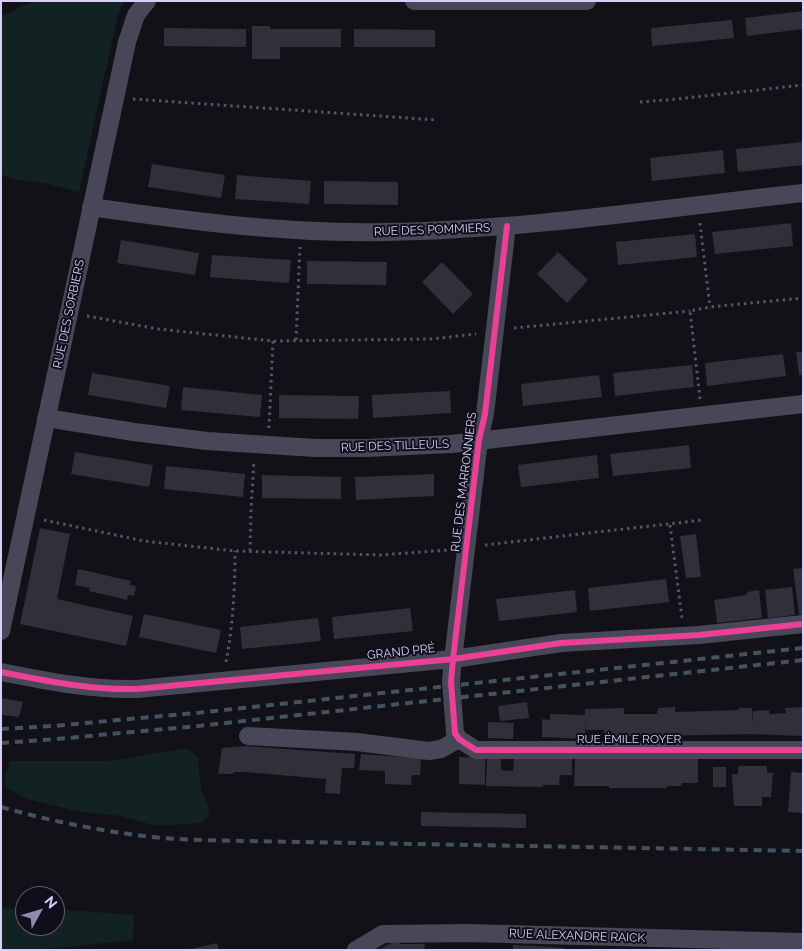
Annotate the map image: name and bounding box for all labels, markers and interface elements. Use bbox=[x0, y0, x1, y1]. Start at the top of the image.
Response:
street label: RUE DES POMMIERS bbox=[374, 221, 490, 239]
street label: RUE DES SORBIERS bbox=[50, 258, 88, 370]
street label: RUE DES MARRONNIERS bbox=[448, 411, 480, 553]
street label: RUE DES TILLEULS bbox=[341, 437, 449, 455]
street label: GRAND PRÉ bbox=[366, 641, 436, 663]
street label: RUE ÉMILE ROYER bbox=[577, 732, 681, 746]
north arrow bbox=[15, 886, 65, 936]
text: N bbox=[41, 893, 60, 911]
street label: RUE ALEXANDRE RAICK bbox=[509, 926, 645, 946]

